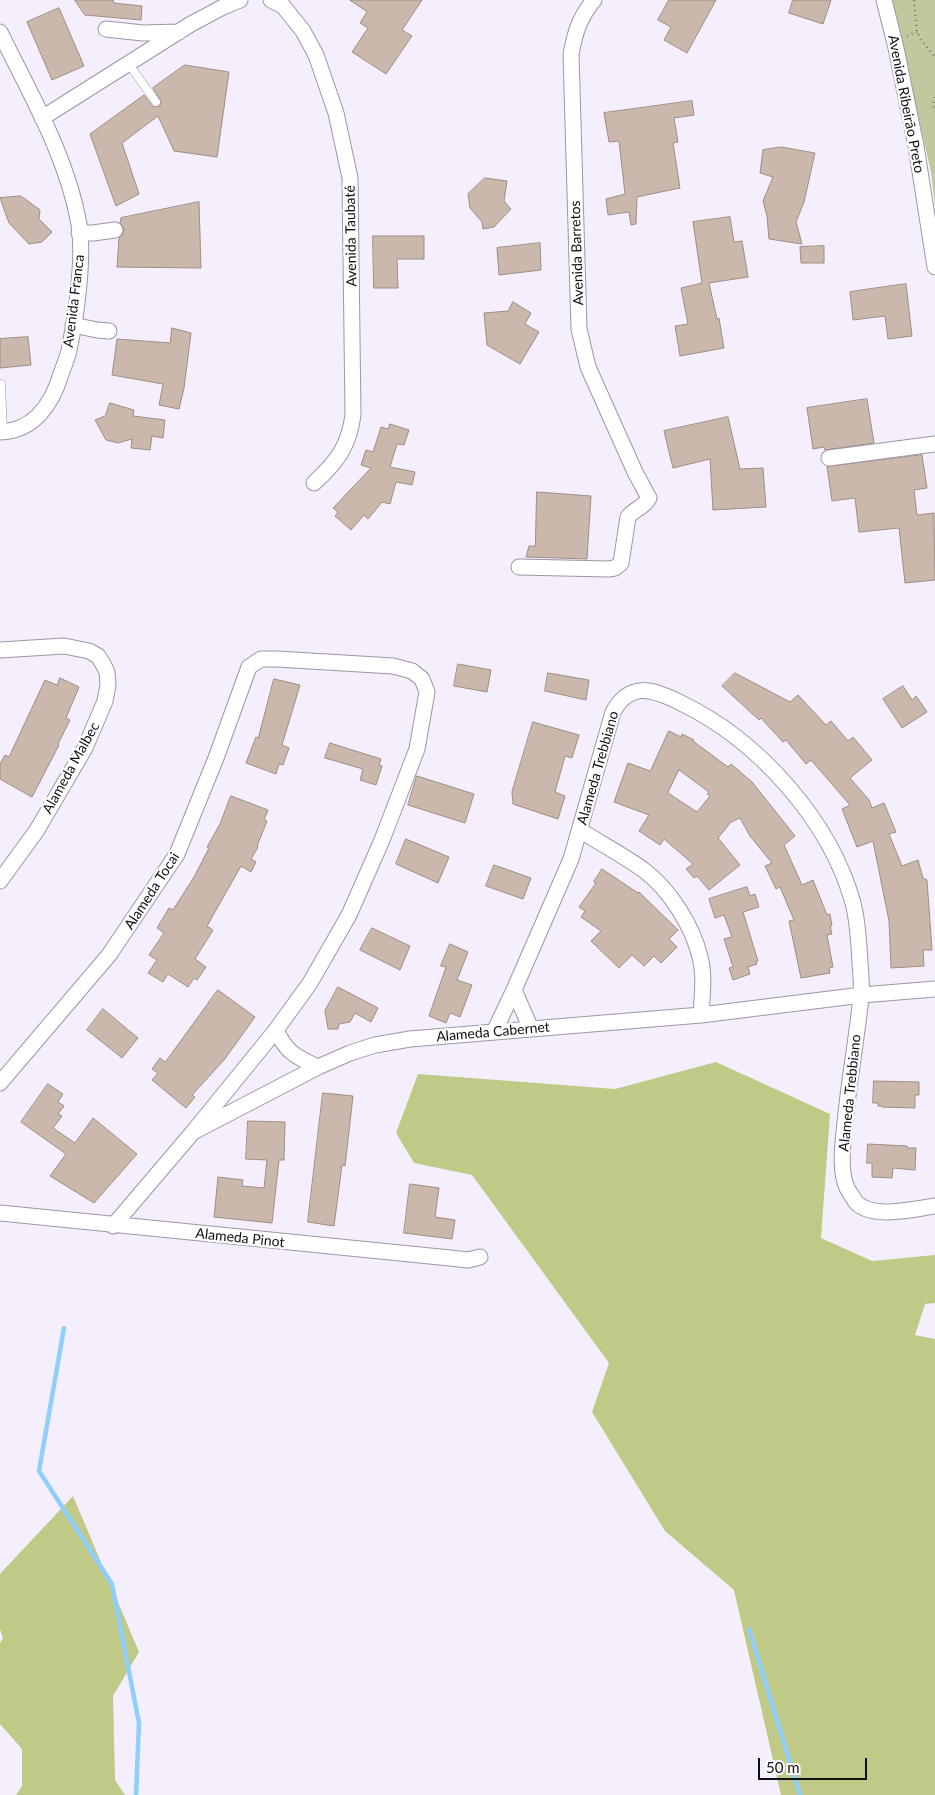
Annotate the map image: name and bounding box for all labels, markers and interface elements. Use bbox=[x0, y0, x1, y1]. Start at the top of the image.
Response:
street label: Avenida Ribeirão Preto bbox=[884, 34, 928, 174]
street label: Avenida Taubaté bbox=[342, 185, 360, 287]
street label: Avenida Barretos bbox=[567, 200, 587, 306]
street label: Avenida Franca bbox=[60, 254, 88, 348]
street label: Alameda Trebbiano bbox=[574, 709, 622, 827]
street label: Alameda Malbec bbox=[39, 719, 103, 817]
street label: Alameda Tocai bbox=[121, 849, 183, 933]
street label: Alameda Cabernet bbox=[436, 1019, 550, 1045]
street label: Alameda Trebbiano bbox=[835, 1034, 865, 1152]
street label: Alameda Pinot bbox=[195, 1225, 285, 1251]
scale bar bbox=[760, 1748, 869, 1780]
text: 50 m bbox=[766, 1758, 800, 1776]

